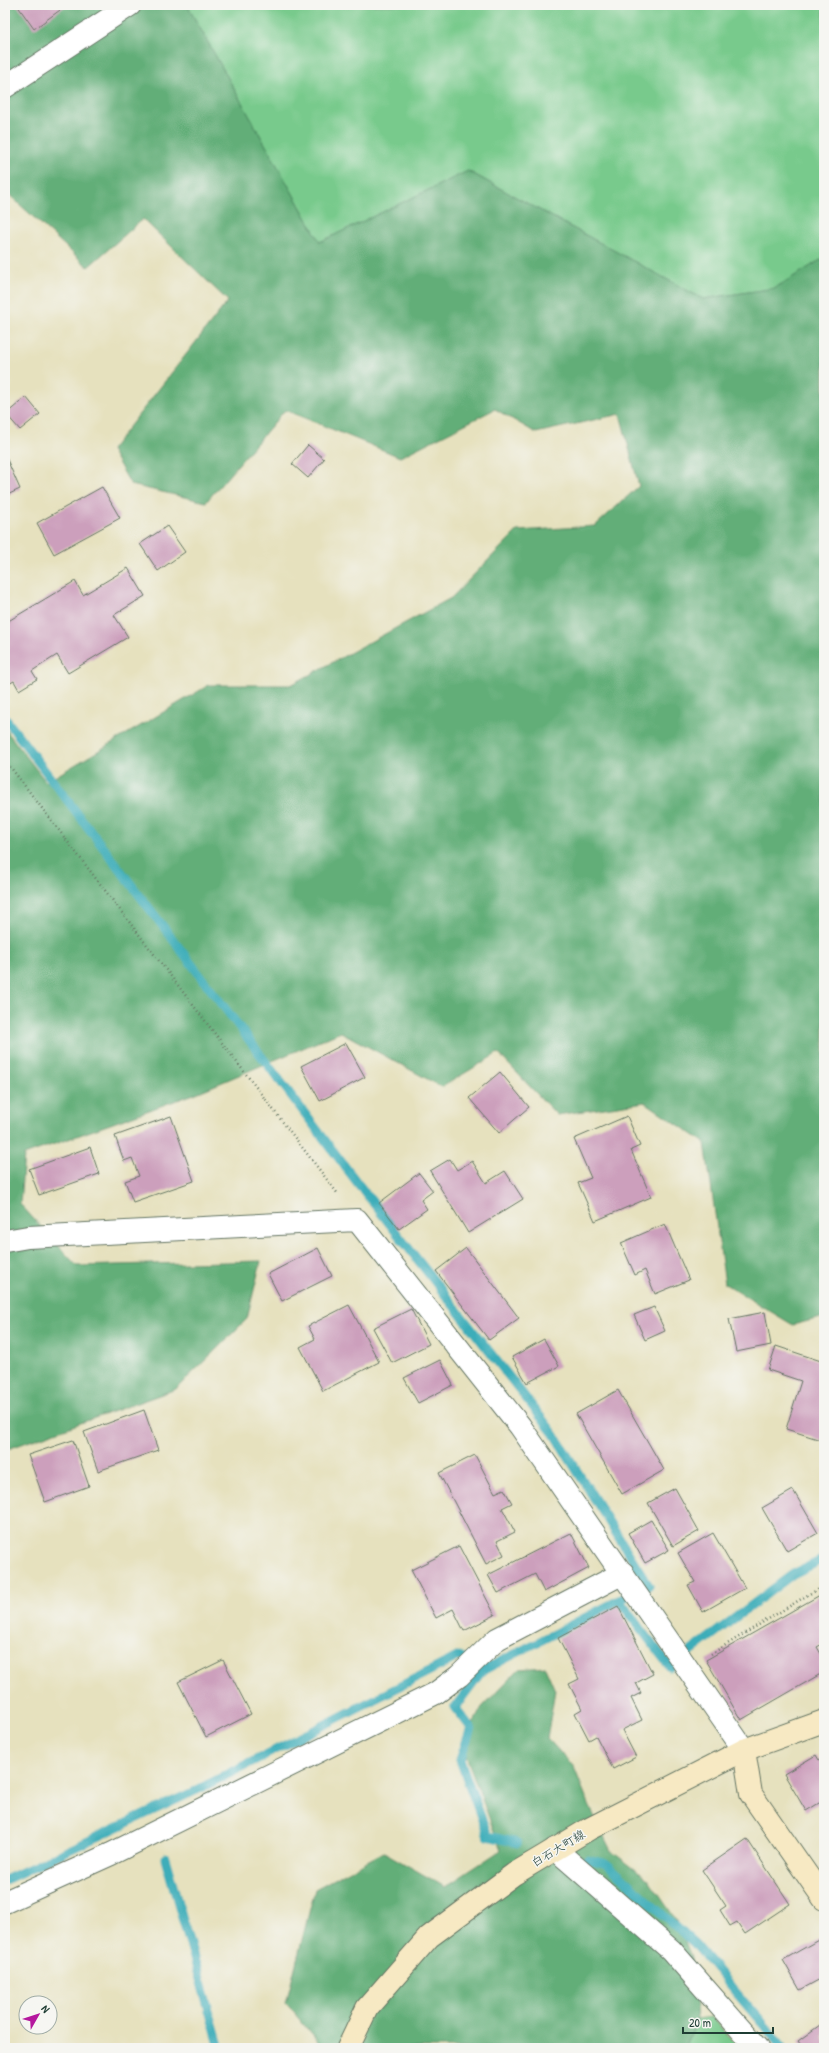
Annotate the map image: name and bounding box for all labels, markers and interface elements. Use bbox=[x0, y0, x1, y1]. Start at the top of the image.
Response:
street label: 白石大町線 bbox=[528, 1825, 588, 1871]
north arrow bbox=[18, 1995, 58, 2035]
text: N bbox=[38, 2002, 53, 2015]
scale bar bbox=[683, 2009, 773, 2035]
text: 20 m bbox=[689, 2014, 711, 2031]

